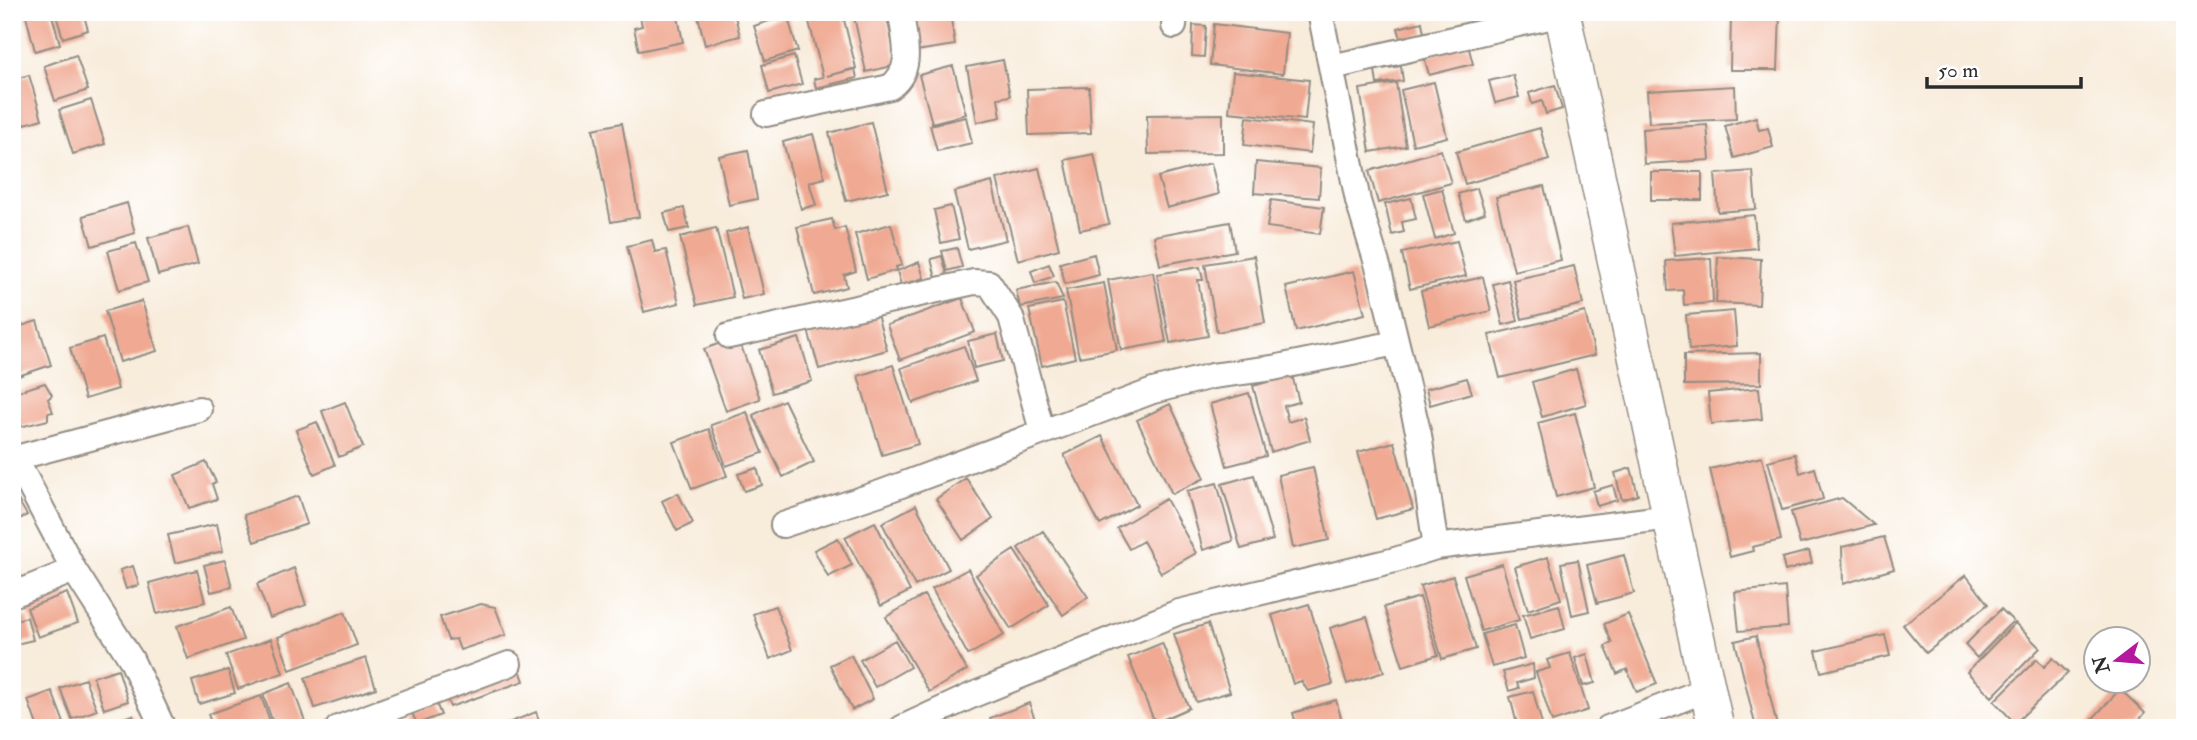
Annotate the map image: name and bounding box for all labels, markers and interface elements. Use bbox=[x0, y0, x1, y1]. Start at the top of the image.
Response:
scale bar bbox=[1927, 46, 2082, 90]
text: 50 m bbox=[1938, 57, 1979, 84]
north arrow bbox=[2082, 624, 2152, 694]
text: N bbox=[2087, 652, 2116, 677]

